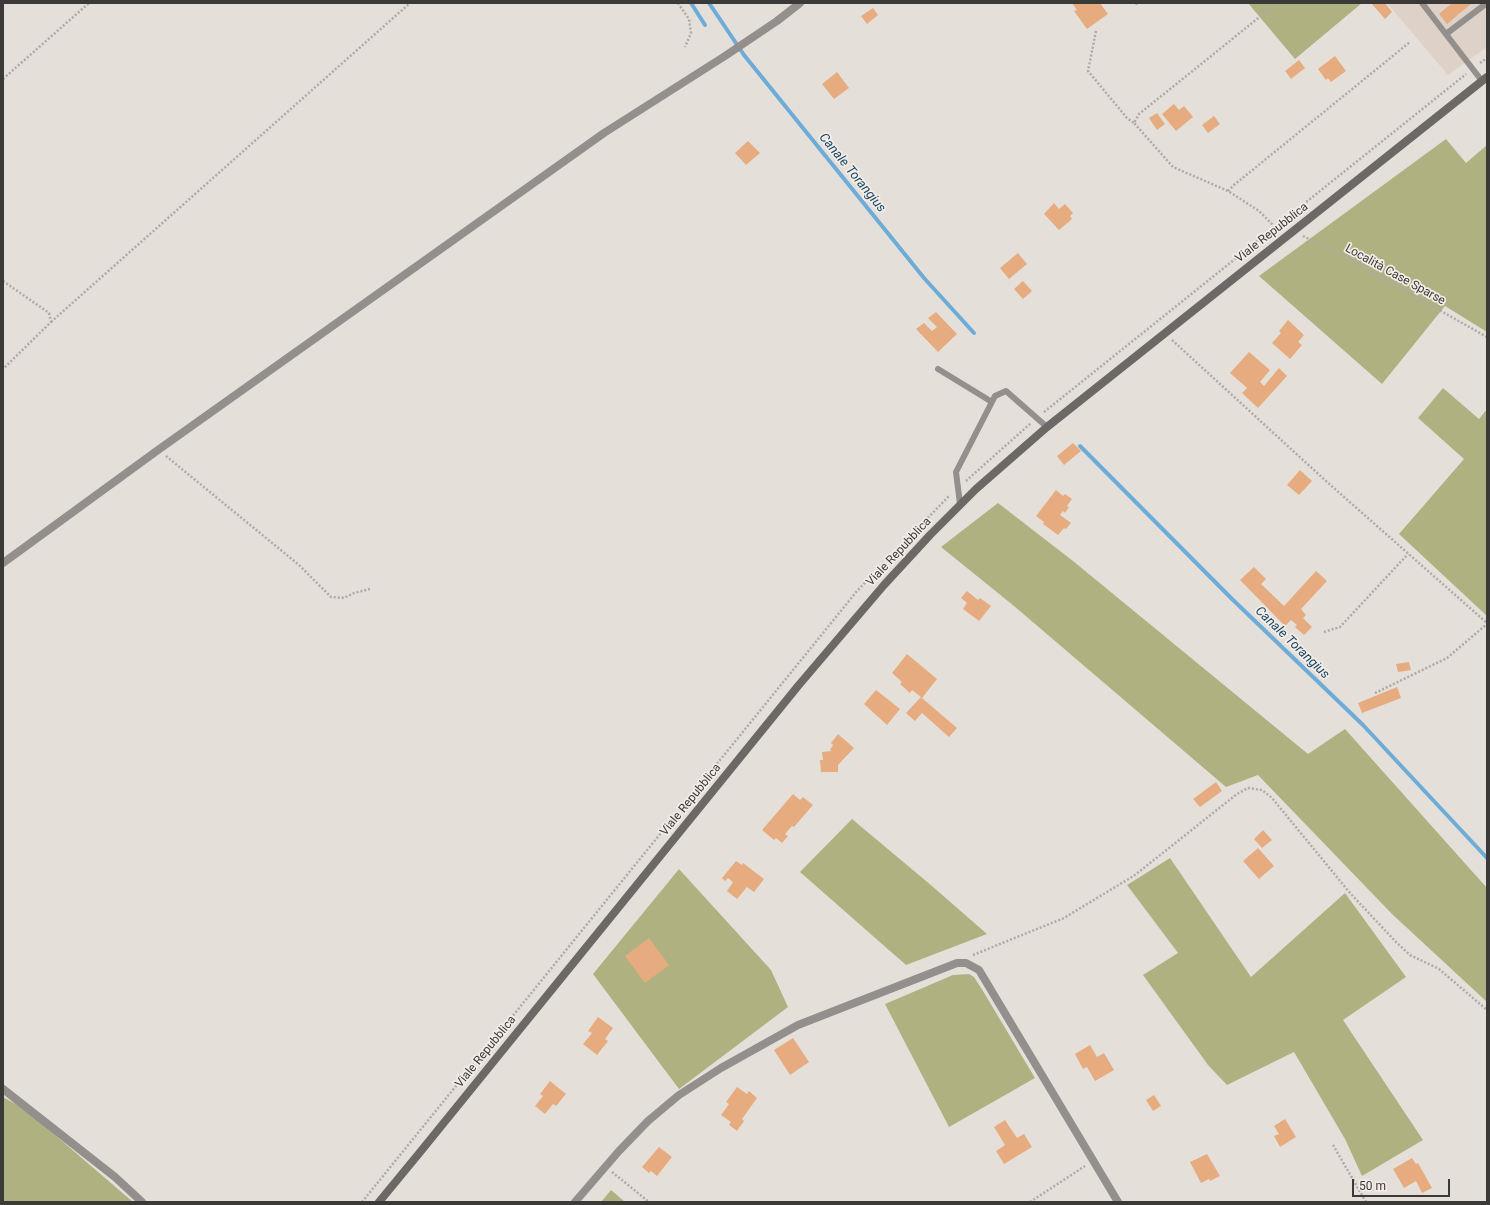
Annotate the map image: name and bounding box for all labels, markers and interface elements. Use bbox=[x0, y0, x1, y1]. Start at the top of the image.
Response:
water label: Canale Torangius bbox=[815, 130, 889, 216]
street label: Viale Repubblica bbox=[1233, 200, 1311, 266]
street label: Località Case Sparse bbox=[1342, 241, 1448, 309]
street label: Viale Repubblica bbox=[864, 515, 934, 589]
water label: Canale Torangius bbox=[1252, 604, 1332, 682]
street label: Viale Repubblica bbox=[658, 761, 724, 839]
street label: Viale Repubblica bbox=[453, 1013, 519, 1091]
scale bar bbox=[1354, 1171, 1452, 1197]
text: 50 m bbox=[1359, 1179, 1386, 1193]

